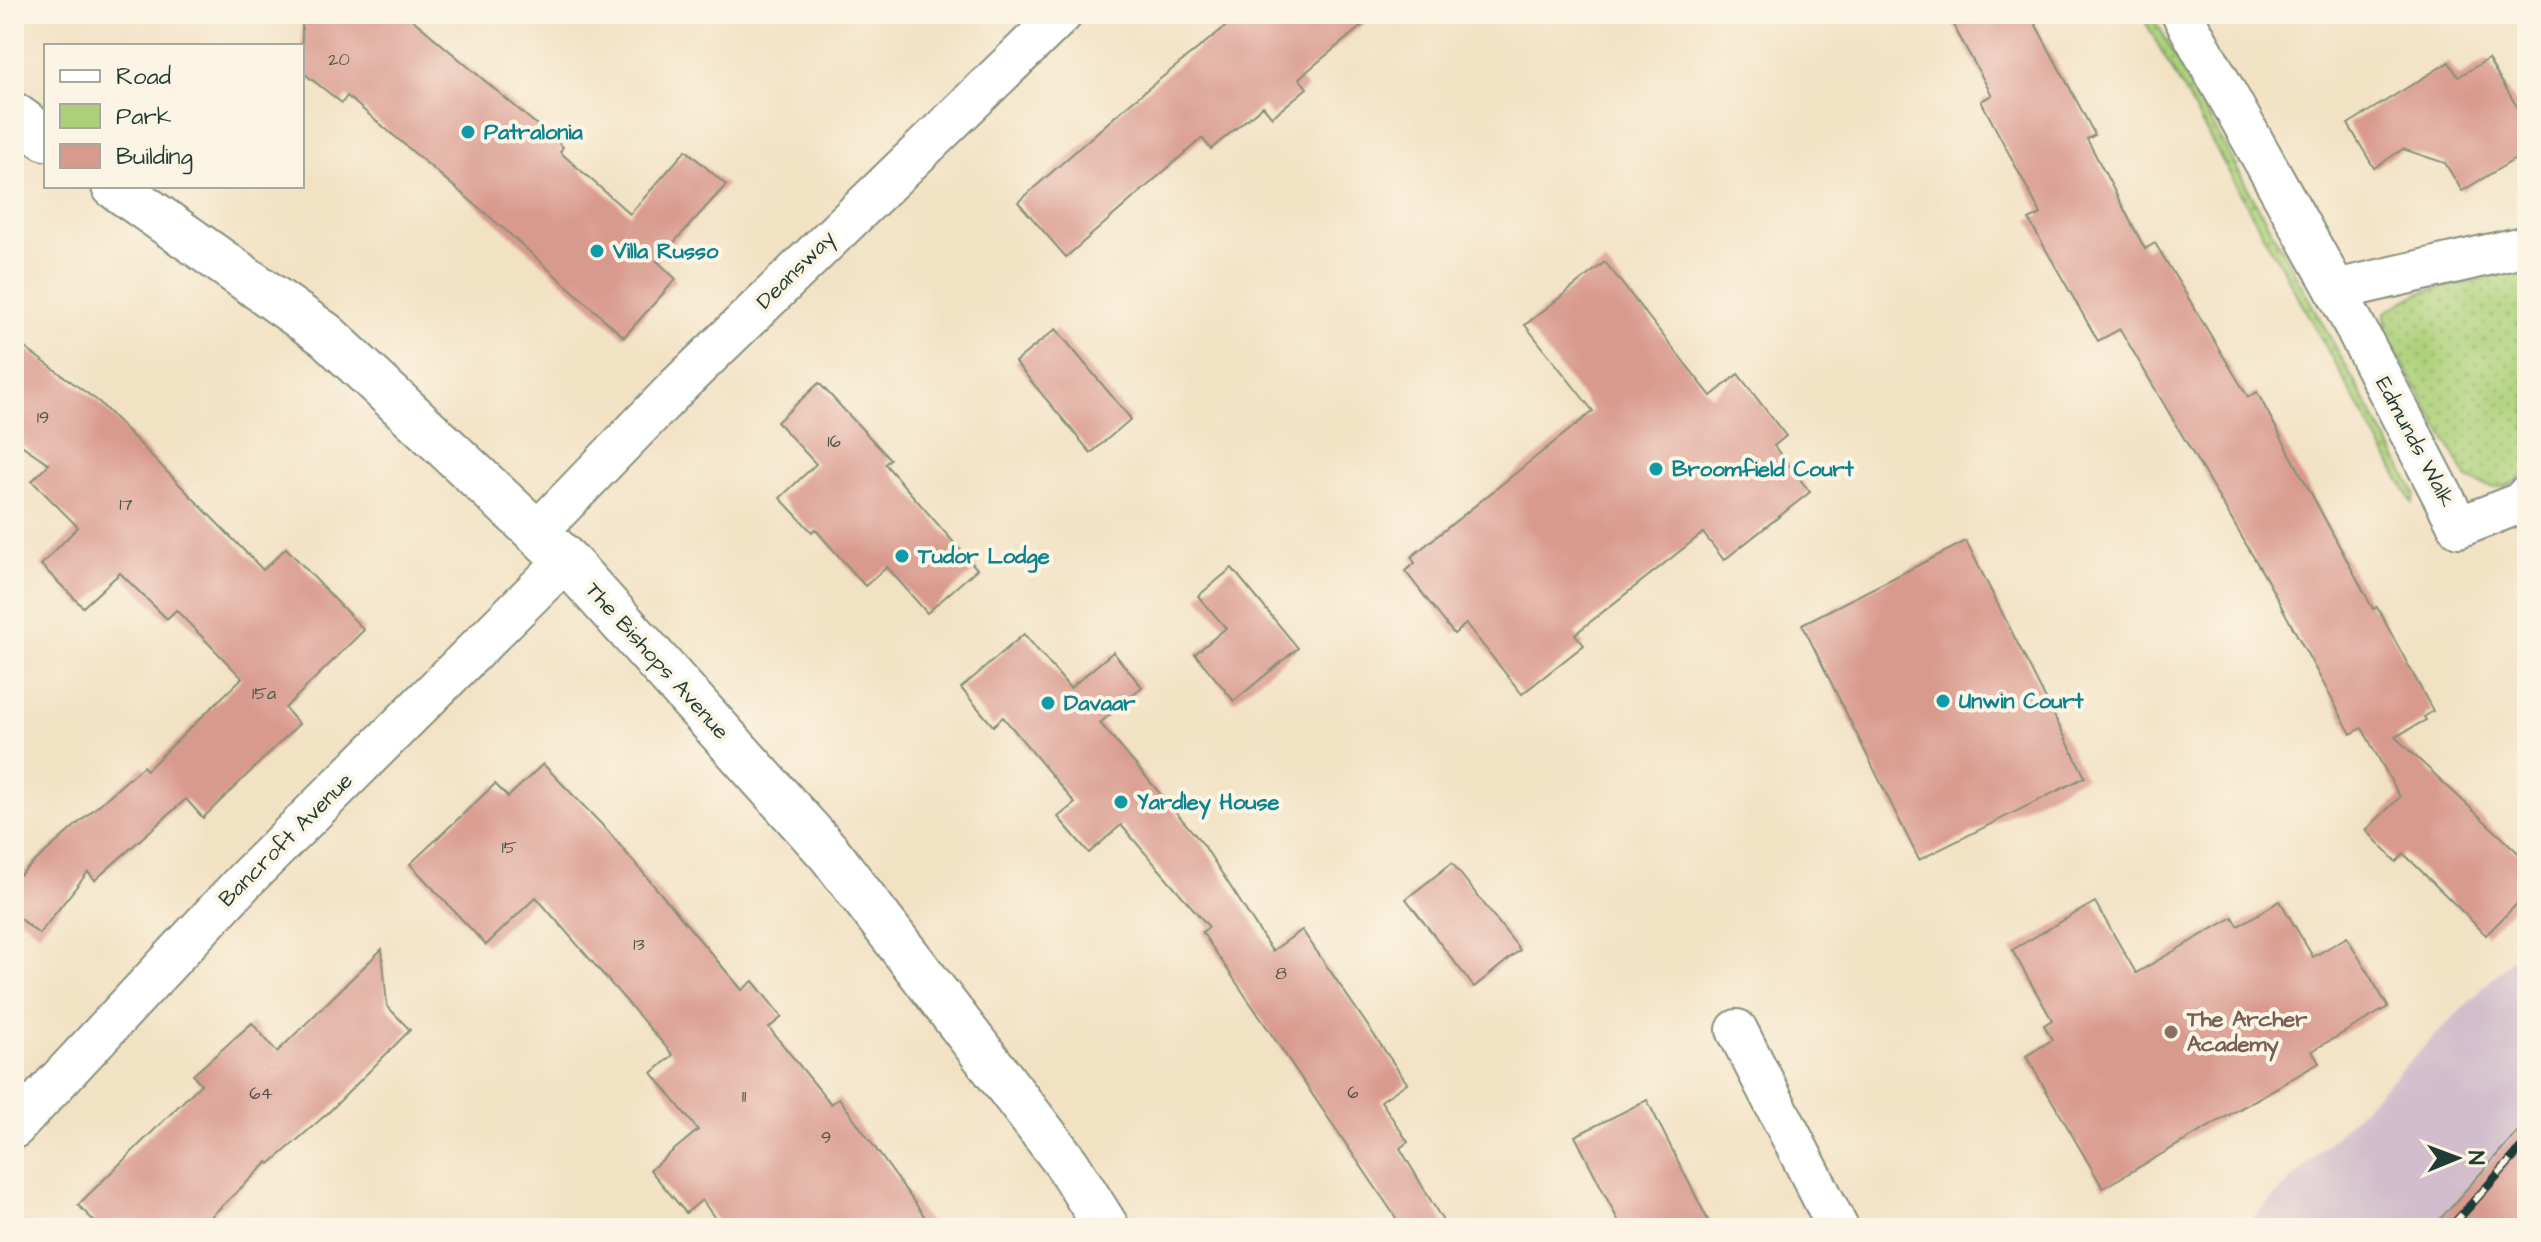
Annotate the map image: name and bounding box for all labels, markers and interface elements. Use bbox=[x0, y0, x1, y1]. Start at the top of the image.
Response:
legend bbox=[44, 44, 304, 188]
house number: 20 bbox=[328, 47, 350, 72]
text: Road bbox=[116, 60, 171, 94]
text: Park bbox=[116, 100, 172, 134]
place label: Patralonia bbox=[484, 117, 584, 148]
marker: Patralonia bbox=[459, 123, 477, 141]
text: Building bbox=[116, 140, 193, 175]
street label: Deansway bbox=[750, 224, 843, 317]
place label: Villa Russo bbox=[612, 236, 719, 267]
marker: Villa Russo bbox=[588, 242, 606, 260]
street label: Edmunds Walk bbox=[2368, 371, 2463, 513]
house number: 19 bbox=[37, 405, 49, 430]
house number: 16 bbox=[827, 429, 841, 454]
place label: Broomfield Court bbox=[1672, 454, 1855, 485]
marker: Broomfield Court bbox=[1647, 460, 1665, 478]
house number: 17 bbox=[119, 492, 133, 517]
place label: Tudor Lodge bbox=[917, 541, 1050, 573]
marker: Tudor Lodge bbox=[893, 547, 911, 565]
street label: The Bishops Avenue bbox=[578, 576, 736, 747]
house number: 15a bbox=[252, 681, 276, 706]
place label: Unwin Court bbox=[1959, 686, 2085, 717]
place label: Davaar bbox=[1064, 688, 1136, 719]
marker: Unwin Court bbox=[1934, 692, 1952, 710]
marker: Davaar bbox=[1039, 694, 1057, 712]
street label: Bancroft Avenue bbox=[212, 766, 360, 914]
place label: Yardley House bbox=[1137, 787, 1280, 820]
marker: Yardley House bbox=[1112, 793, 1130, 811]
house number: 15 bbox=[501, 835, 517, 860]
house number: 13 bbox=[633, 932, 645, 957]
house number: 8 bbox=[1275, 961, 1287, 986]
place label: The Archer Academy bbox=[2186, 1004, 2308, 1062]
marker: The Archer Academy bbox=[2162, 1023, 2180, 1041]
house number: 6 bbox=[1347, 1080, 1359, 1105]
house number: 64 bbox=[249, 1081, 273, 1106]
house number: 11 bbox=[742, 1084, 746, 1109]
north arrow bbox=[2417, 1118, 2497, 1198]
house number: 9 bbox=[821, 1125, 831, 1150]
text: N bbox=[2460, 1151, 2491, 1165]

